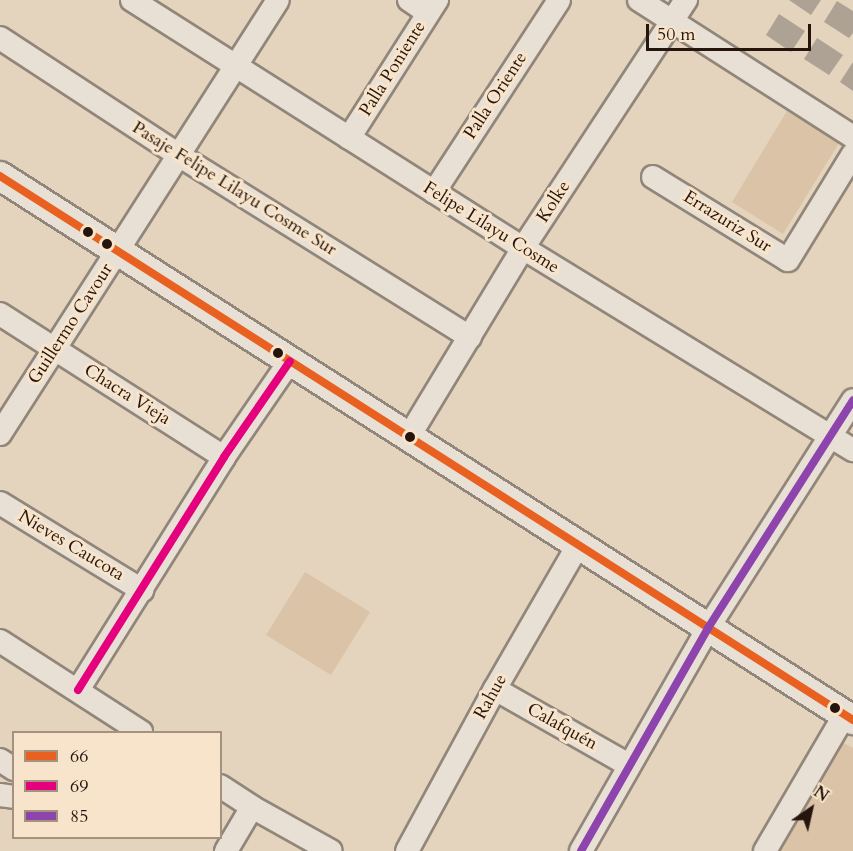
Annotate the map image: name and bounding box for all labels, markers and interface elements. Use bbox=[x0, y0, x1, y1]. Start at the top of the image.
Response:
scale bar bbox=[649, 12, 814, 50]
street label: Palla Poniente bbox=[355, 17, 431, 121]
text: 50 m bbox=[657, 22, 696, 47]
street label: Palla Oriente bbox=[460, 48, 532, 144]
street label: Pasaje Felipe Lilayu Cosme Sur bbox=[128, 117, 340, 261]
street label: Felipe Lilayu Cosme bbox=[419, 177, 563, 279]
street label: Kolke bbox=[533, 177, 575, 227]
street label: Errazuriz Sur bbox=[679, 186, 775, 258]
unlabelled marker bbox=[82, 226, 94, 238]
unlabelled marker bbox=[101, 238, 113, 250]
street label: Guillermo Cavour bbox=[24, 260, 118, 388]
unlabelled marker bbox=[272, 347, 284, 359]
street label: Chacra Vieja bbox=[80, 360, 174, 430]
unlabelled marker bbox=[404, 431, 416, 443]
street label: Nieves Caucota bbox=[14, 506, 128, 586]
street label: Rahue bbox=[470, 671, 512, 723]
street label: Calafquén bbox=[523, 699, 601, 755]
unlabelled marker bbox=[829, 702, 841, 714]
legend bbox=[12, 731, 222, 839]
text: 66 bbox=[70, 744, 88, 769]
text: 69 bbox=[70, 774, 88, 799]
north arrow bbox=[781, 779, 841, 839]
text: N bbox=[809, 781, 833, 807]
text: 85 bbox=[70, 804, 88, 829]

